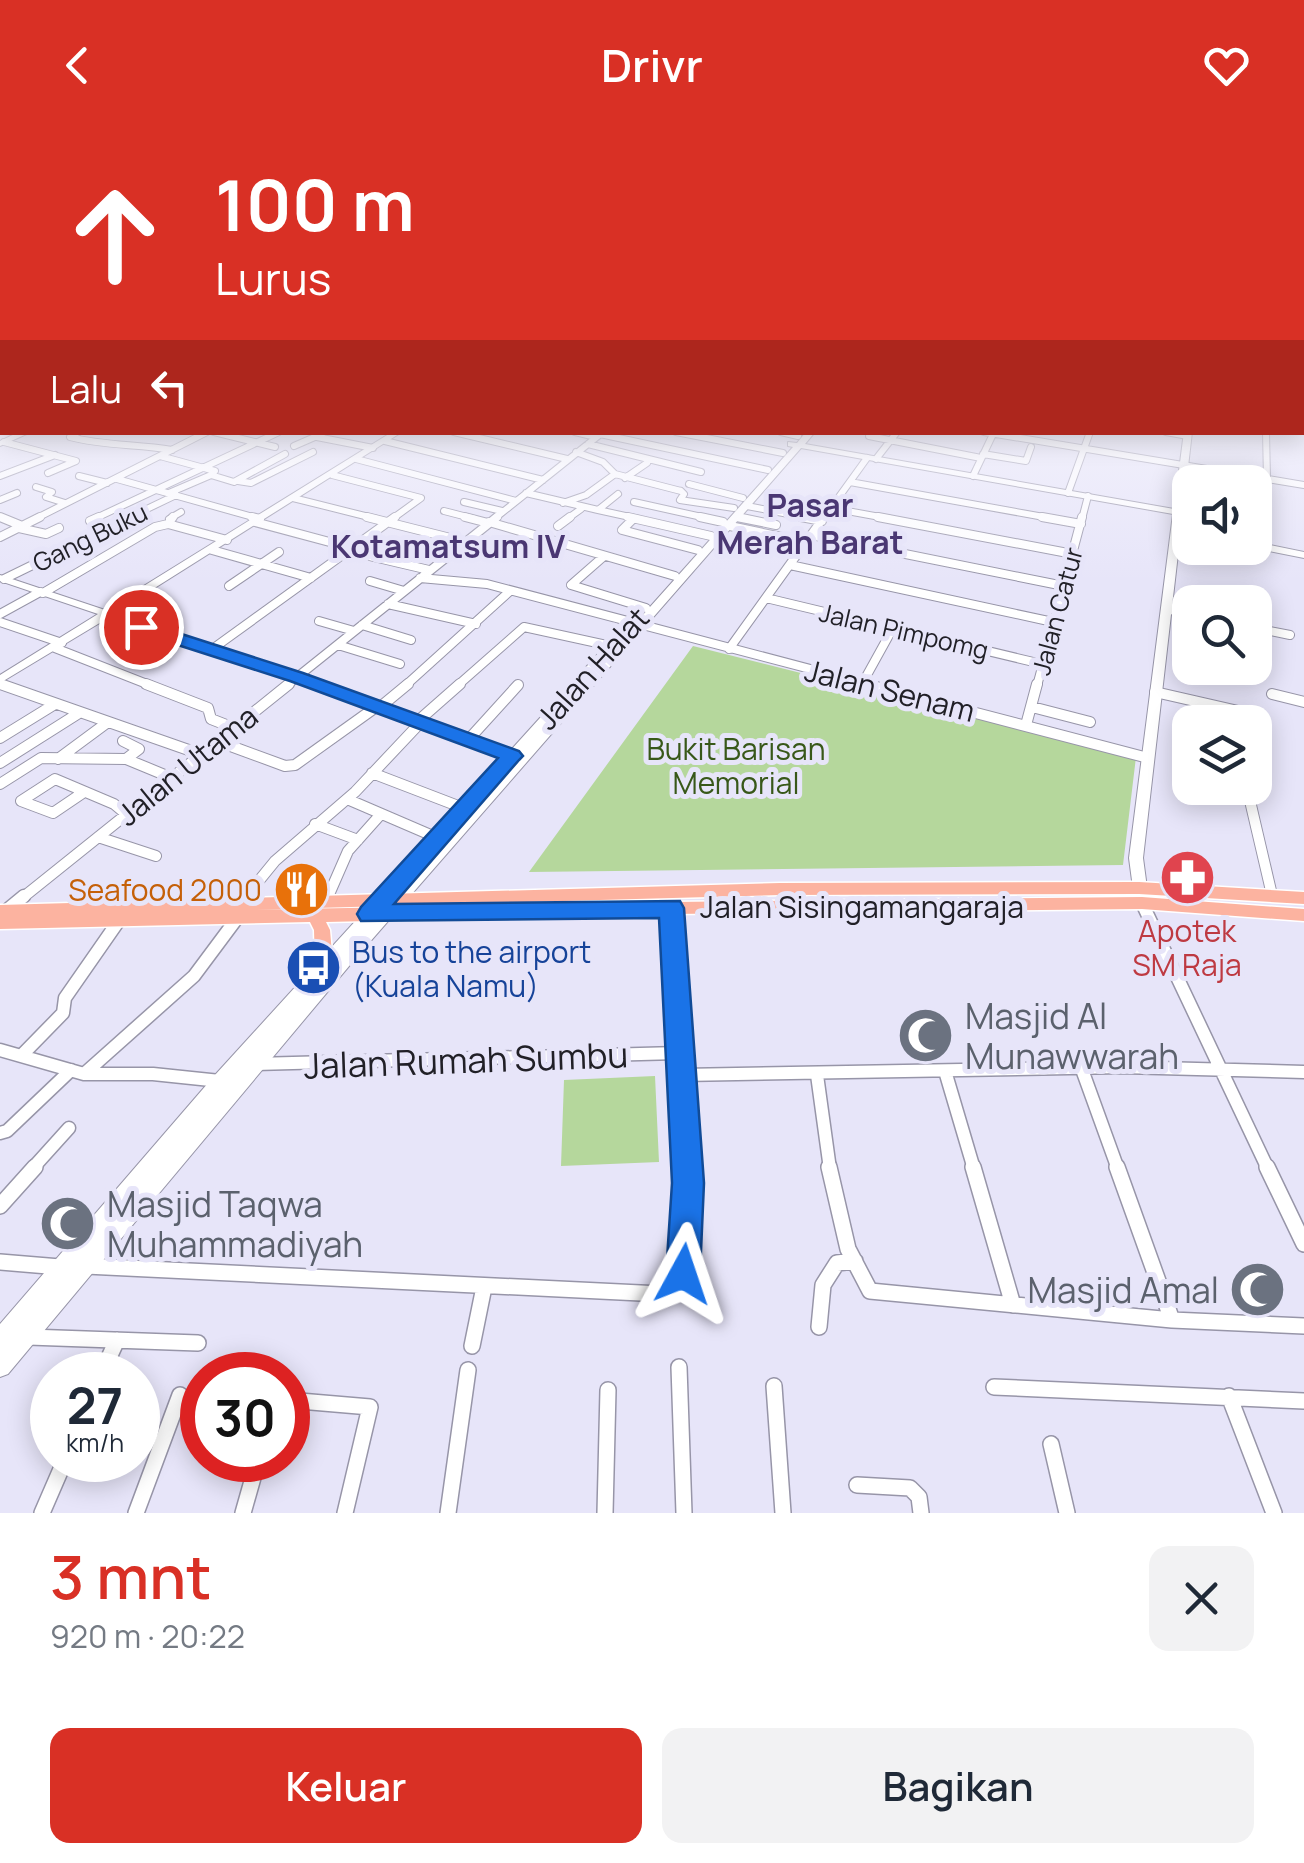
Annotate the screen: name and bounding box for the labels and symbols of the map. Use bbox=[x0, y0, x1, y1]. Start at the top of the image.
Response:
district label: Pasar Merah Barat bbox=[716, 483, 904, 564]
street label: Gang Buku bbox=[27, 494, 153, 580]
district label: Kotamatsum IV bbox=[331, 524, 566, 568]
street label: Jalan Catur bbox=[1023, 543, 1091, 679]
pin bbox=[99, 585, 184, 670]
street label: Jalan Pimpomg bbox=[816, 595, 992, 667]
street label: Jalan Halat bbox=[526, 598, 658, 738]
street label: Jalan Senam bbox=[801, 649, 979, 731]
street label: Jalan Utama bbox=[108, 696, 266, 834]
park label: Bukit Barisan Memorial bbox=[646, 728, 826, 803]
pharmacy icon: Apotek SM Raja bbox=[1157, 847, 1217, 907]
restaurant icon: Seafood 2000 bbox=[271, 859, 331, 919]
place label: Seafood 2000 bbox=[68, 869, 262, 910]
street label: Jalan Sisingamangaraja bbox=[700, 886, 1024, 927]
place label: Apotek SM Raja bbox=[1132, 910, 1242, 985]
place label: Bus to the airport (Kuala Namu) bbox=[352, 931, 591, 1006]
bus stop icon: Bus to the airport (Kuala Namu) bbox=[283, 938, 343, 998]
place label: Masjid Al Munawwarah bbox=[965, 992, 1179, 1080]
mosque icon: Masjid Al Munawwarah bbox=[896, 1006, 956, 1066]
street label: Jalan Rumah Sumbu bbox=[303, 1030, 629, 1090]
place label: Masjid Taqwa Muhammadiyah bbox=[107, 1180, 363, 1268]
mosque icon: Masjid Taqwa Muhammadiyah bbox=[38, 1194, 98, 1254]
position arrow bbox=[631, 1222, 735, 1326]
mosque icon: Masjid Amal bbox=[1228, 1260, 1288, 1320]
place label: Masjid Amal bbox=[1028, 1266, 1219, 1314]
speed limit sign: 30 bbox=[180, 1352, 310, 1482]

